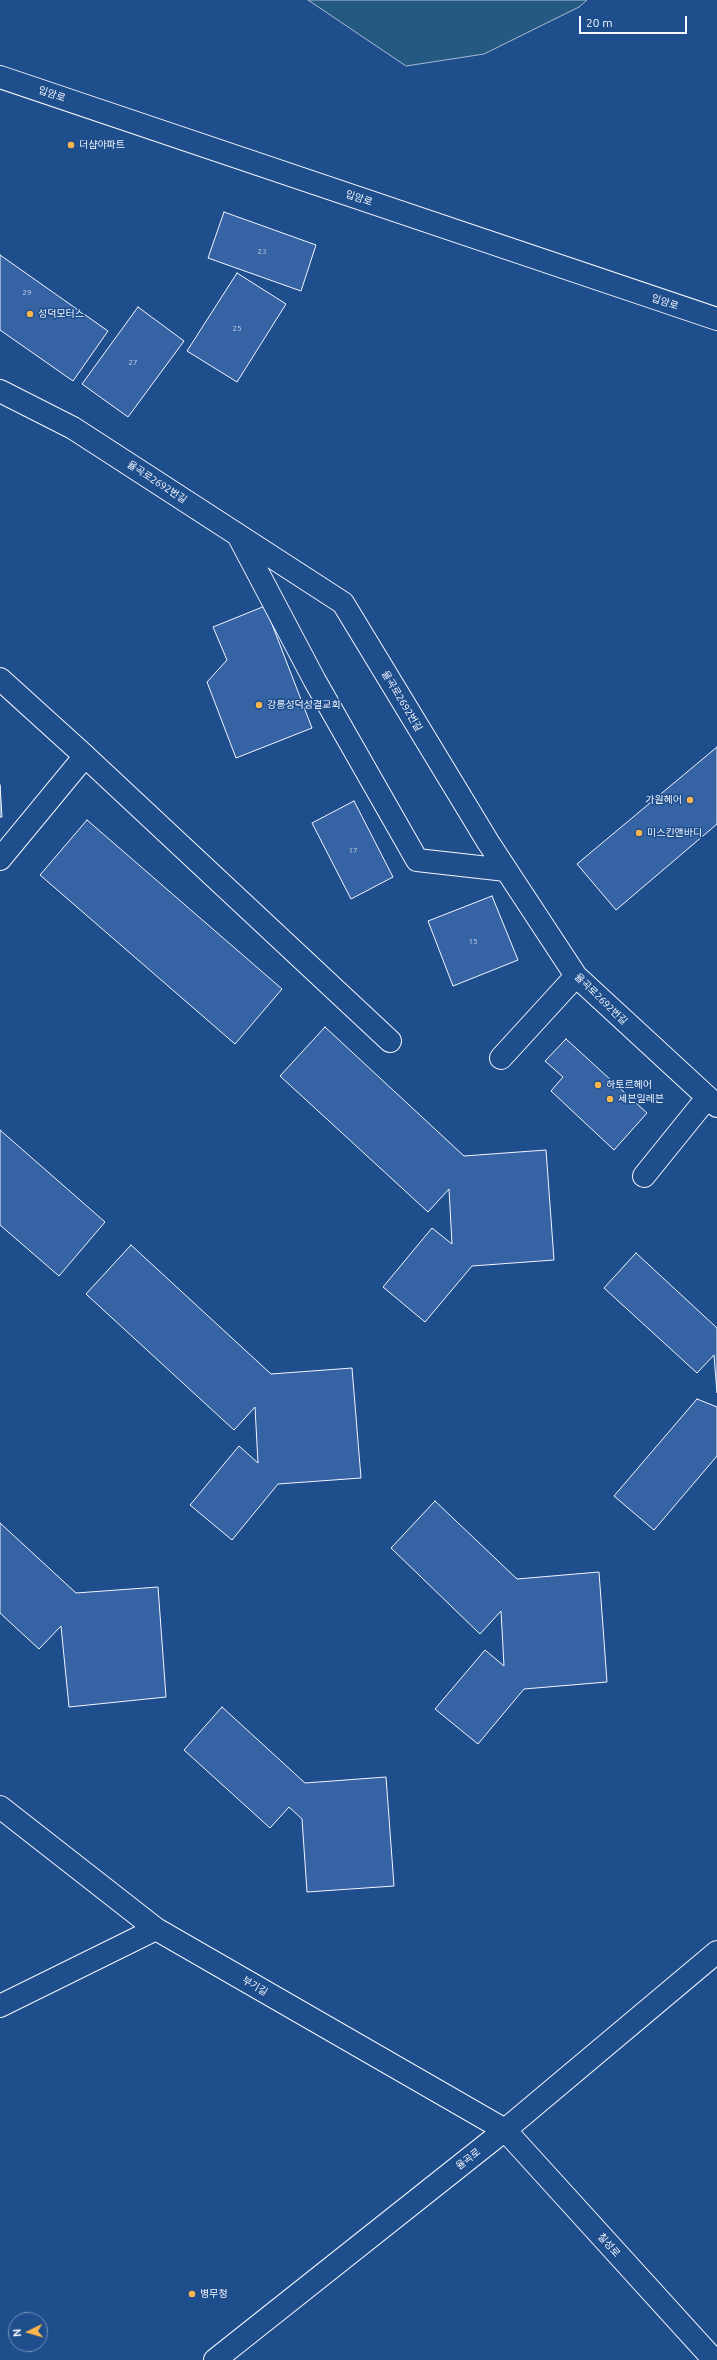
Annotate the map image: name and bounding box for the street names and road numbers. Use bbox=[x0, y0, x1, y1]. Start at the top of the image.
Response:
street label: 입암로 bbox=[37, 84, 67, 104]
street label: 입암로 bbox=[344, 188, 374, 208]
street label: 입암로 bbox=[650, 292, 680, 312]
street label: 율곡로2692번길 bbox=[125, 458, 189, 506]
street label: 율곡로2692번길 bbox=[379, 669, 425, 733]
street label: 율곡로2692번길 bbox=[572, 971, 630, 1027]
street label: 부기길 bbox=[240, 1974, 270, 1998]
street label: 율곡로 bbox=[453, 2146, 483, 2172]
street label: 칠성로 bbox=[595, 2231, 623, 2259]

